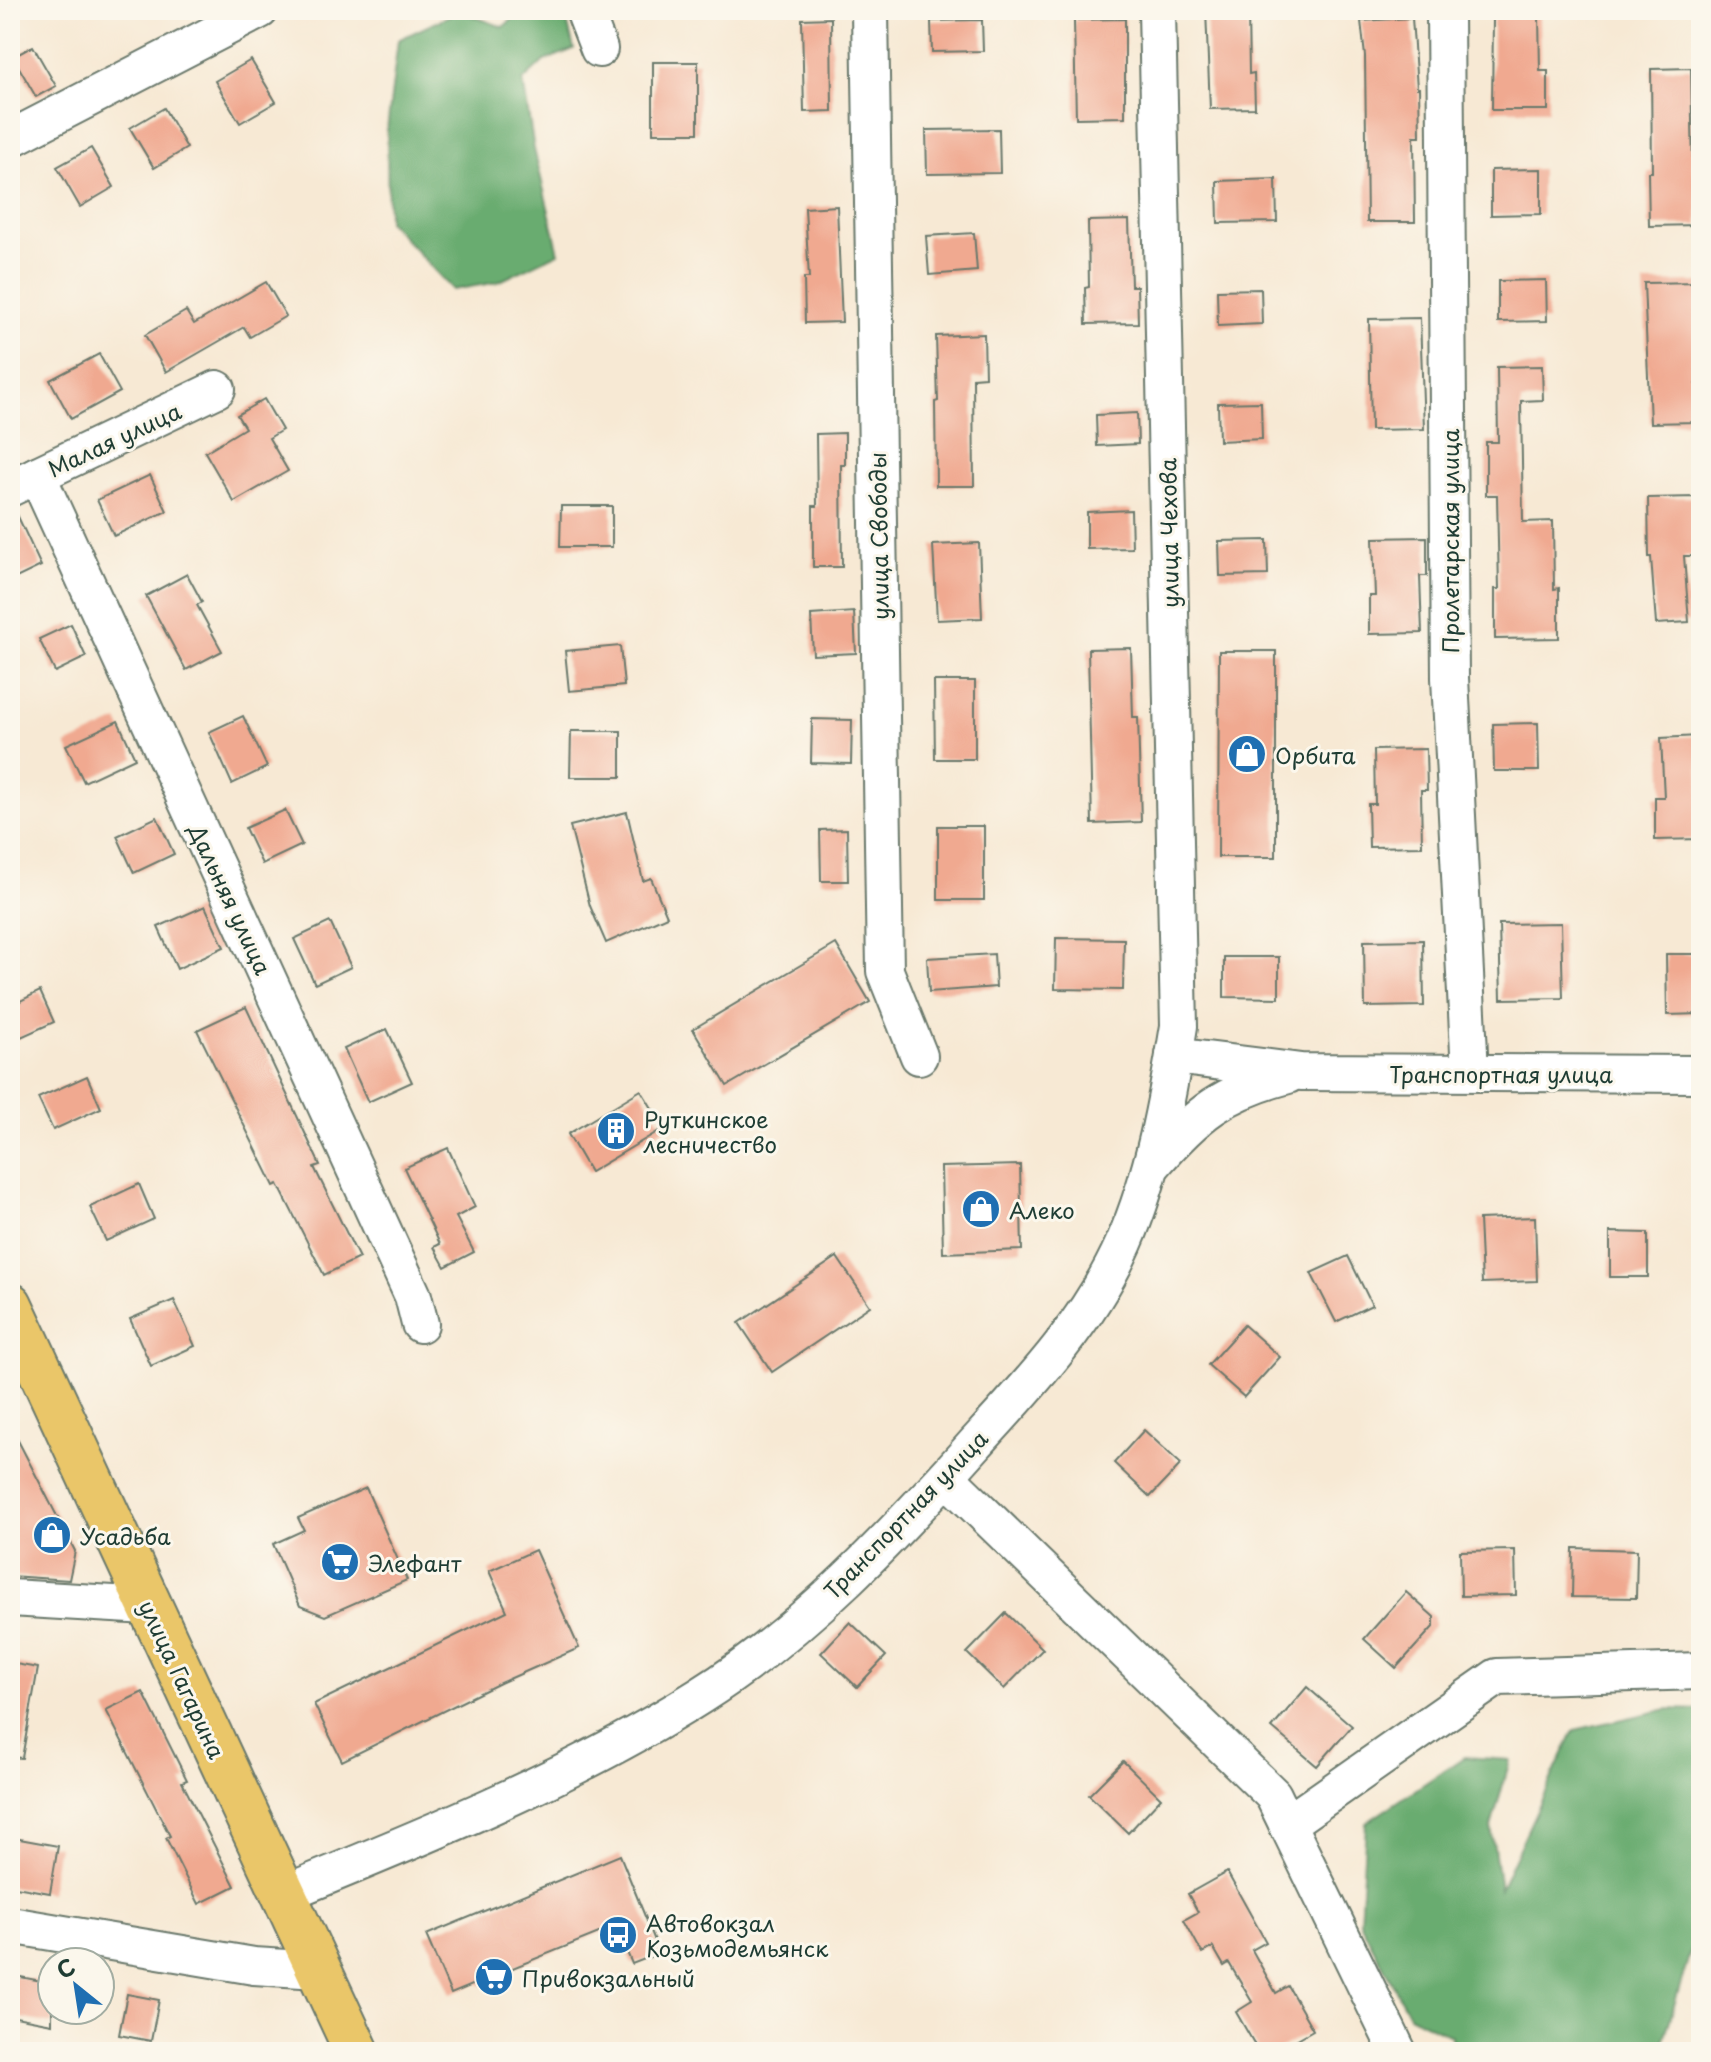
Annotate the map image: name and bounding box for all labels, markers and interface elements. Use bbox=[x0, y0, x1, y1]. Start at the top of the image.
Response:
street label: Малая улица bbox=[42, 394, 186, 484]
street label: Пролетарская улица bbox=[1433, 429, 1466, 653]
street label: улица Свободы bbox=[860, 452, 896, 620]
street label: улица Чехова bbox=[1150, 457, 1186, 608]
shop icon: Орбита bbox=[1226, 733, 1268, 775]
place label: Орбита bbox=[1275, 738, 1356, 771]
street label: Дальняя улица bbox=[181, 817, 280, 980]
street label: Транспортная улица bbox=[1389, 1057, 1613, 1090]
place label: Руткинское лесничество bbox=[643, 1102, 777, 1160]
building icon: Руткинское лесничество bbox=[595, 1110, 637, 1152]
shop icon: Алеко bbox=[960, 1188, 1002, 1230]
place label: Алеко bbox=[1009, 1193, 1075, 1226]
street label: Транспортная улица bbox=[815, 1422, 995, 1606]
shop icon: Усадьба bbox=[31, 1514, 73, 1556]
place label: Усадьба bbox=[80, 1519, 171, 1552]
supermarket icon: Элефант bbox=[319, 1541, 361, 1583]
place label: Элефант bbox=[368, 1546, 462, 1579]
street label: улица Гагарина bbox=[132, 1594, 234, 1764]
place label: Автовокзал Козьмодемьянск bbox=[646, 1906, 829, 1964]
bus stop icon: Автовокзал Козьмодемьянск bbox=[597, 1914, 639, 1956]
north arrow bbox=[36, 1946, 116, 2026]
text: С bbox=[50, 1949, 81, 1986]
supermarket icon: Привокзальный bbox=[473, 1956, 515, 1998]
place label: Привокзальный bbox=[522, 1961, 695, 1994]

